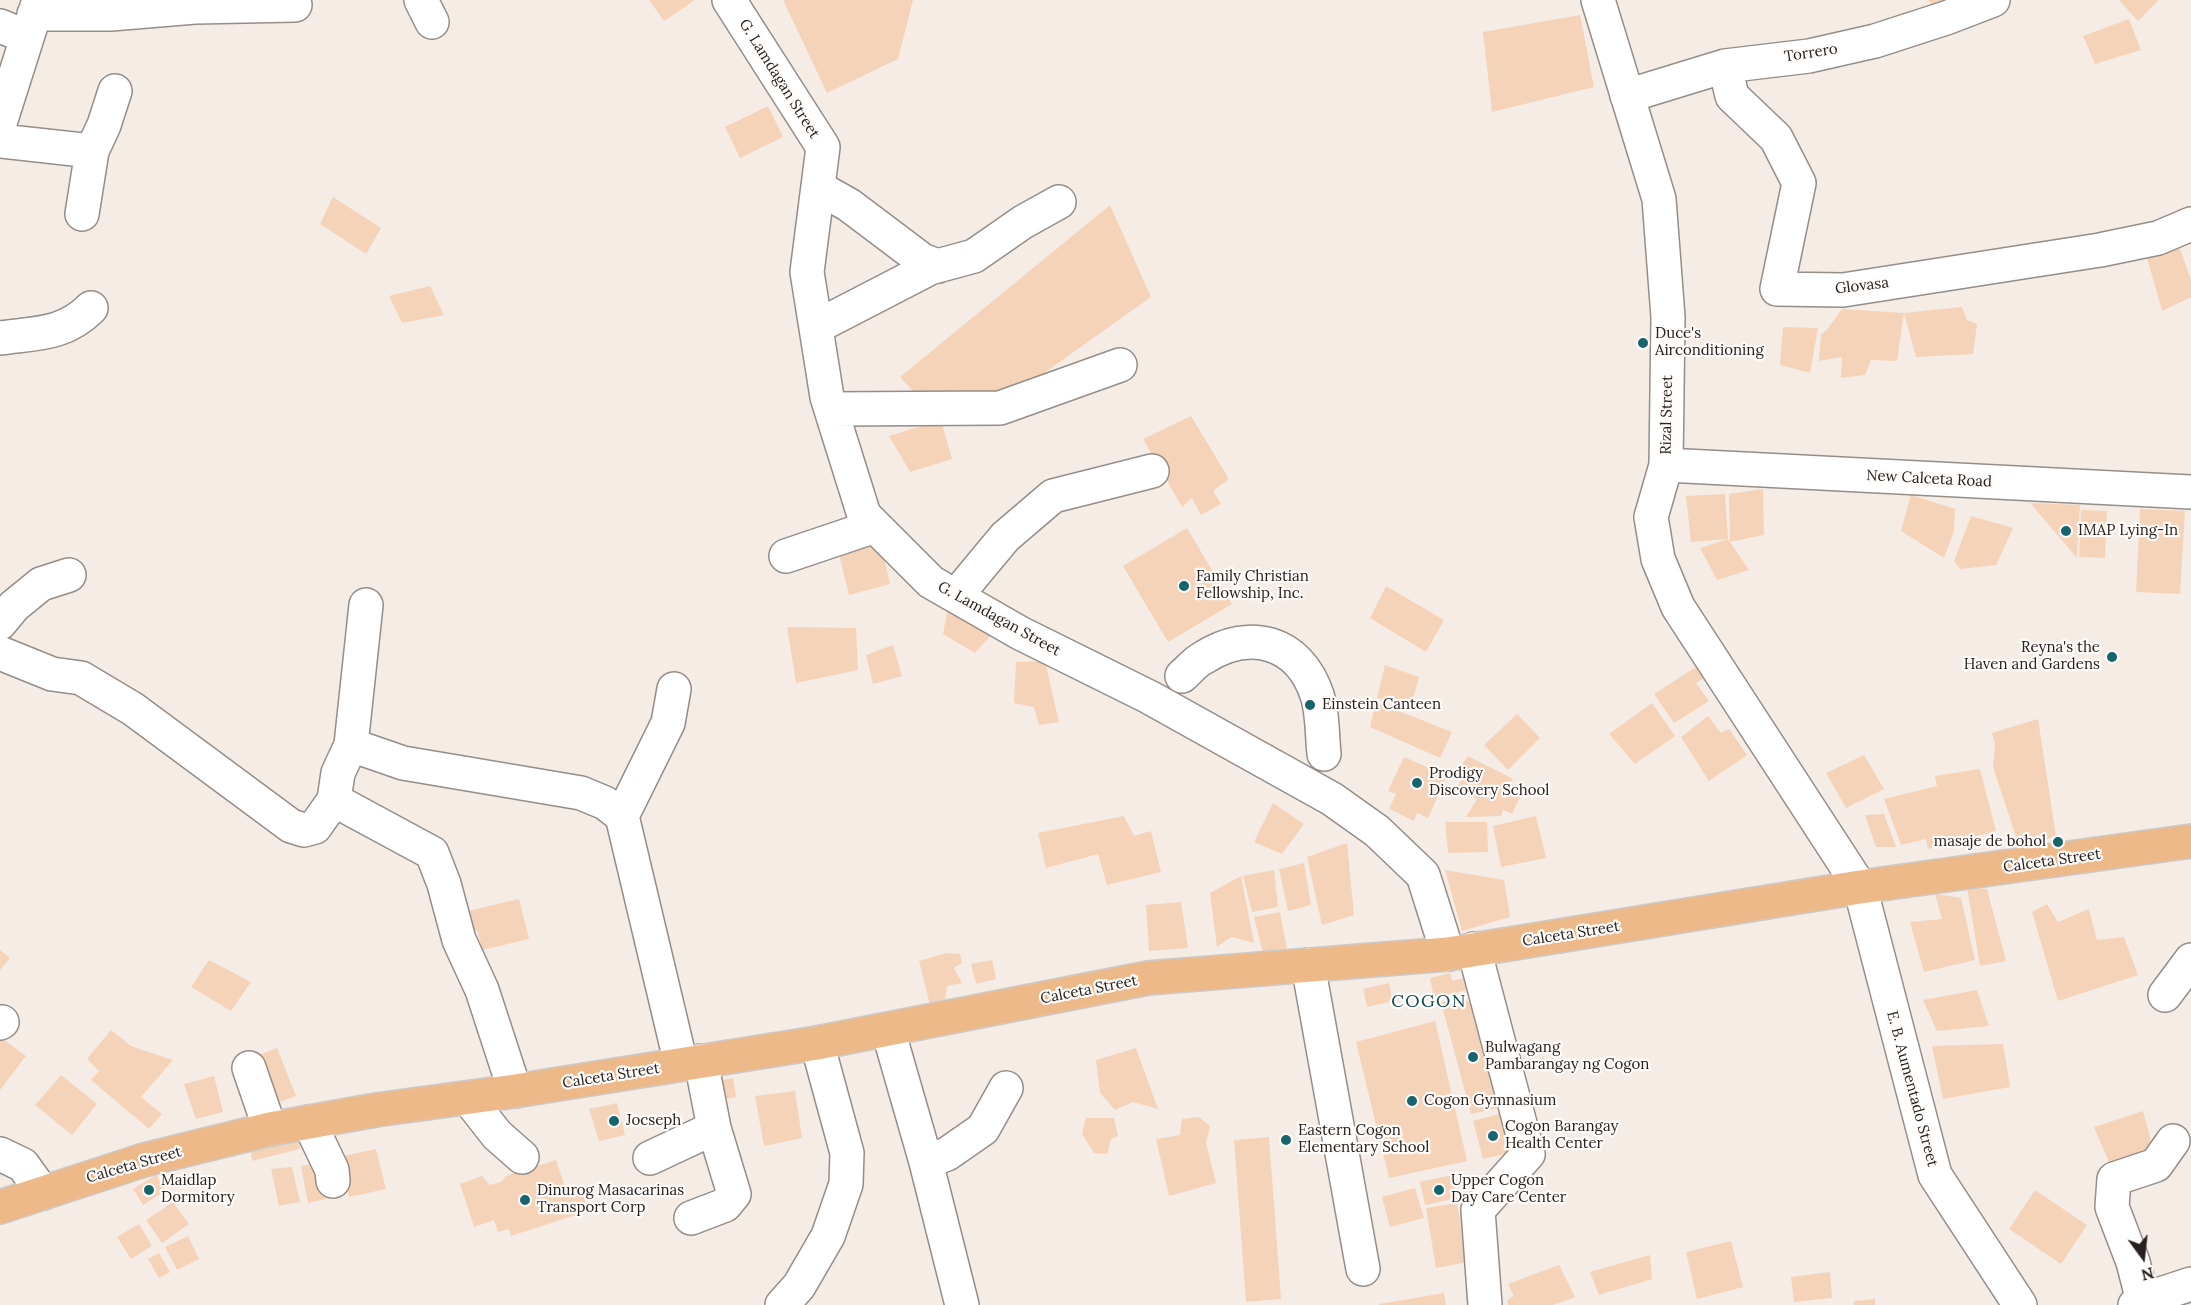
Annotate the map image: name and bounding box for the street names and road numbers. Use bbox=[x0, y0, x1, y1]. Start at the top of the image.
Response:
street label: G. Lamdagan Street bbox=[735, 16, 823, 142]
street label: Torrero bbox=[1783, 40, 1839, 66]
street label: Glovasa bbox=[1834, 274, 1890, 298]
street label: Rizal Street bbox=[1657, 375, 1677, 455]
street label: New Calceta Road bbox=[1866, 467, 1992, 491]
street label: G. Lamdagan Street bbox=[935, 578, 1063, 660]
street label: Calceta Street bbox=[2002, 845, 2102, 877]
street label: Calceta Street bbox=[1521, 917, 1621, 951]
street label: Calceta Street bbox=[1039, 972, 1139, 1008]
street label: E. B. Aumentado Street bbox=[1883, 1009, 1941, 1169]
street label: Calceta Street bbox=[561, 1059, 661, 1093]
street label: Calceta Street bbox=[84, 1143, 184, 1187]

